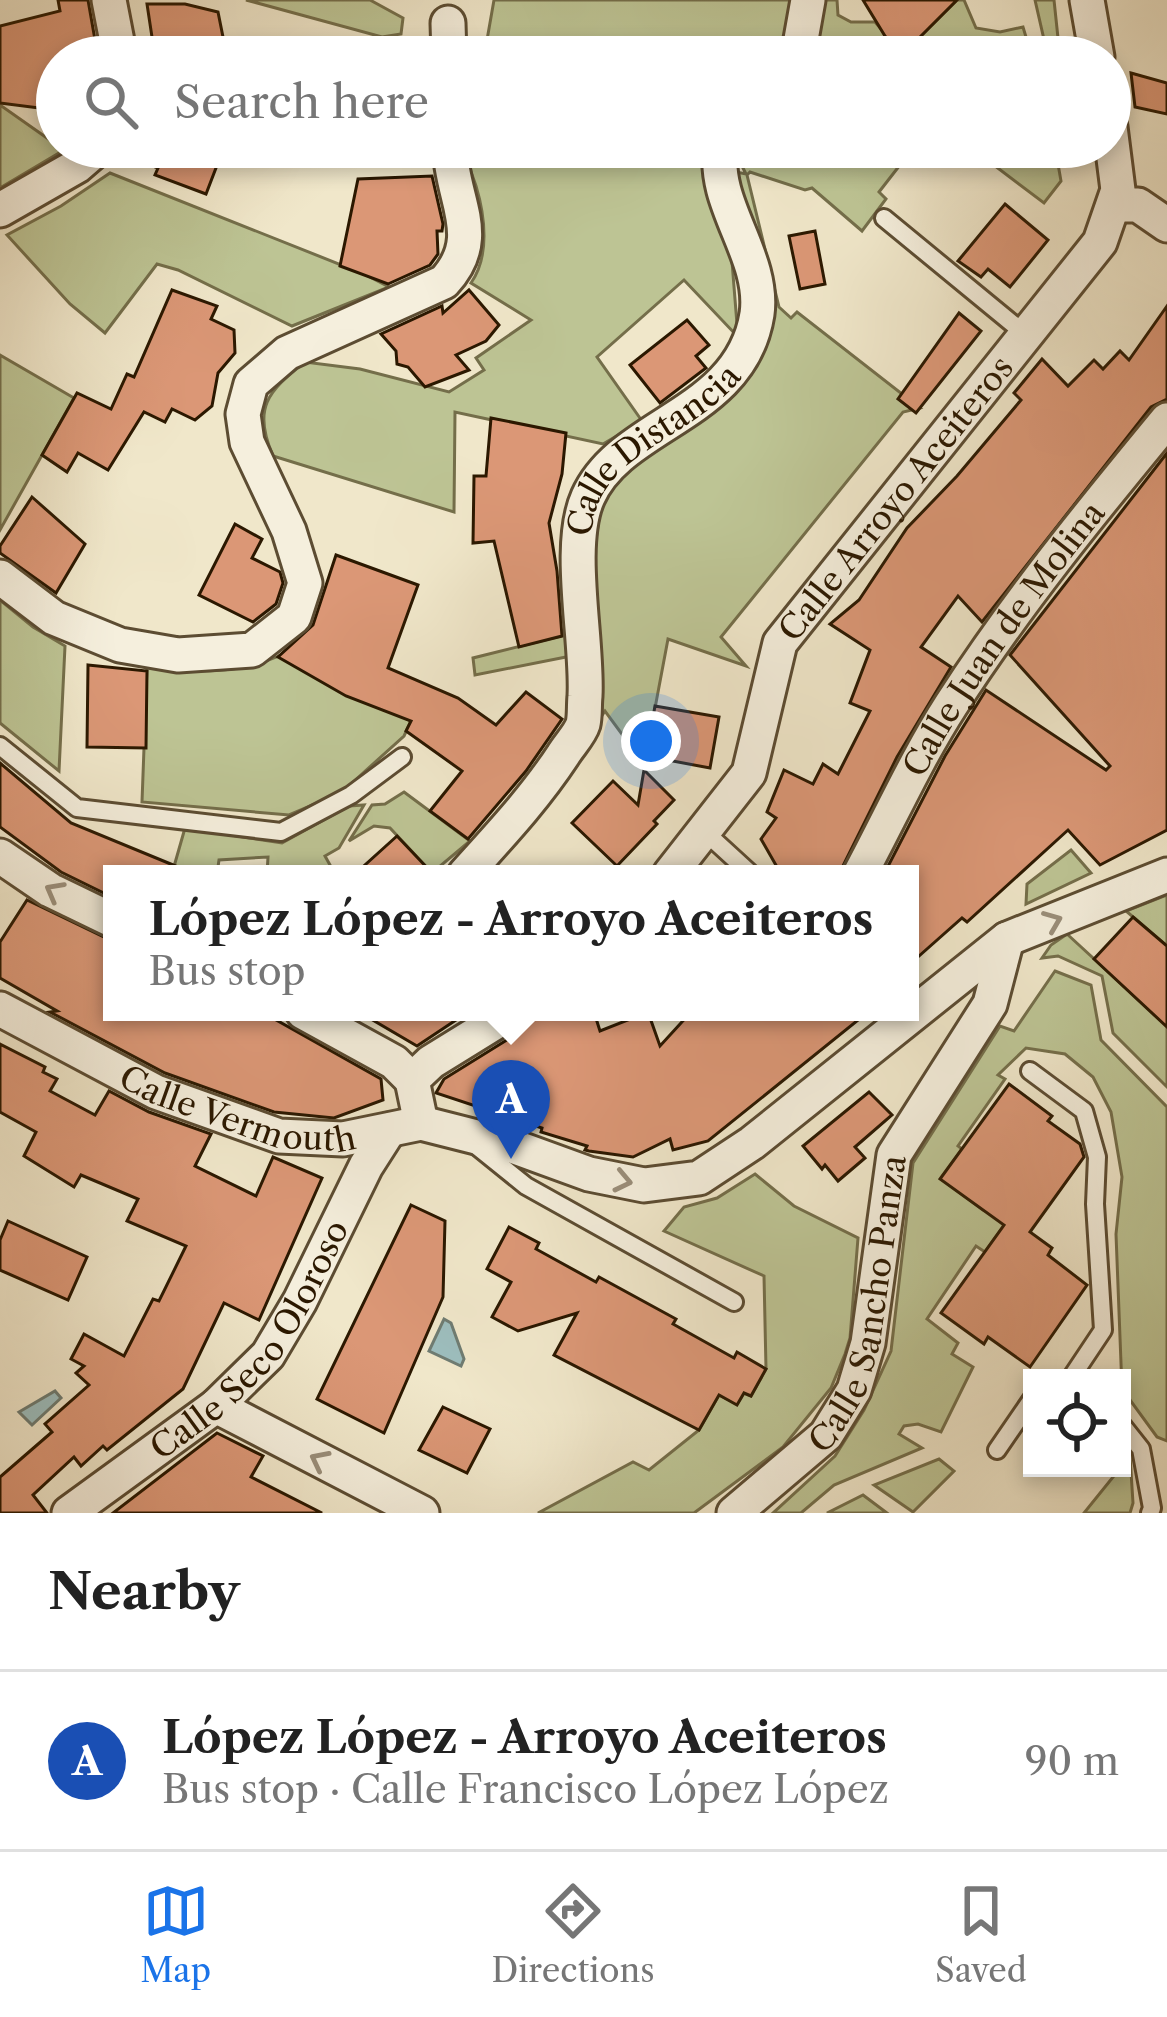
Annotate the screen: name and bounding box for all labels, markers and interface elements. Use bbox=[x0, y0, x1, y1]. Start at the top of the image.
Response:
search box bbox=[36, 36, 1131, 168]
icon: search bbox=[78, 69, 144, 135]
text: Search here bbox=[174, 74, 429, 130]
street label: Calle Arroyo Aceiteros bbox=[770, 348, 1022, 649]
street label: Calle Distancia bbox=[559, 356, 750, 539]
street label: Calle Juan de Molina bbox=[894, 493, 1114, 784]
your location bbox=[621, 711, 681, 771]
popup bbox=[103, 865, 919, 1021]
one-way arrow bbox=[45, 882, 67, 905]
text: López López - Arroyo Aceiteros bbox=[149, 891, 873, 947]
one-way arrow bbox=[1042, 911, 1063, 935]
text: Bus stop bbox=[149, 947, 306, 995]
street label: Calle Vermouth bbox=[112, 1056, 359, 1161]
pin: A bbox=[472, 1060, 550, 1159]
street label: Calle Sancho Panza bbox=[800, 1152, 915, 1462]
one-way arrow bbox=[613, 1167, 633, 1193]
street label: Calle Seco Oloroso bbox=[142, 1214, 357, 1468]
map controls bbox=[1023, 1369, 1131, 1477]
button: locate bbox=[1023, 1369, 1131, 1477]
one-way arrow bbox=[310, 1450, 331, 1474]
text: Nearby bbox=[48, 1560, 240, 1622]
text: López López - Arroyo Aceiteros bbox=[162, 1709, 887, 1765]
text: A bbox=[72, 1737, 102, 1785]
text: 90 m bbox=[1025, 1737, 1119, 1785]
text: Bus stop · Calle Francisco López López bbox=[162, 1765, 889, 1813]
tab: Map bbox=[140, 1878, 211, 1991]
tab: Directions bbox=[492, 1878, 655, 1991]
tab: Saved bbox=[935, 1878, 1027, 1991]

